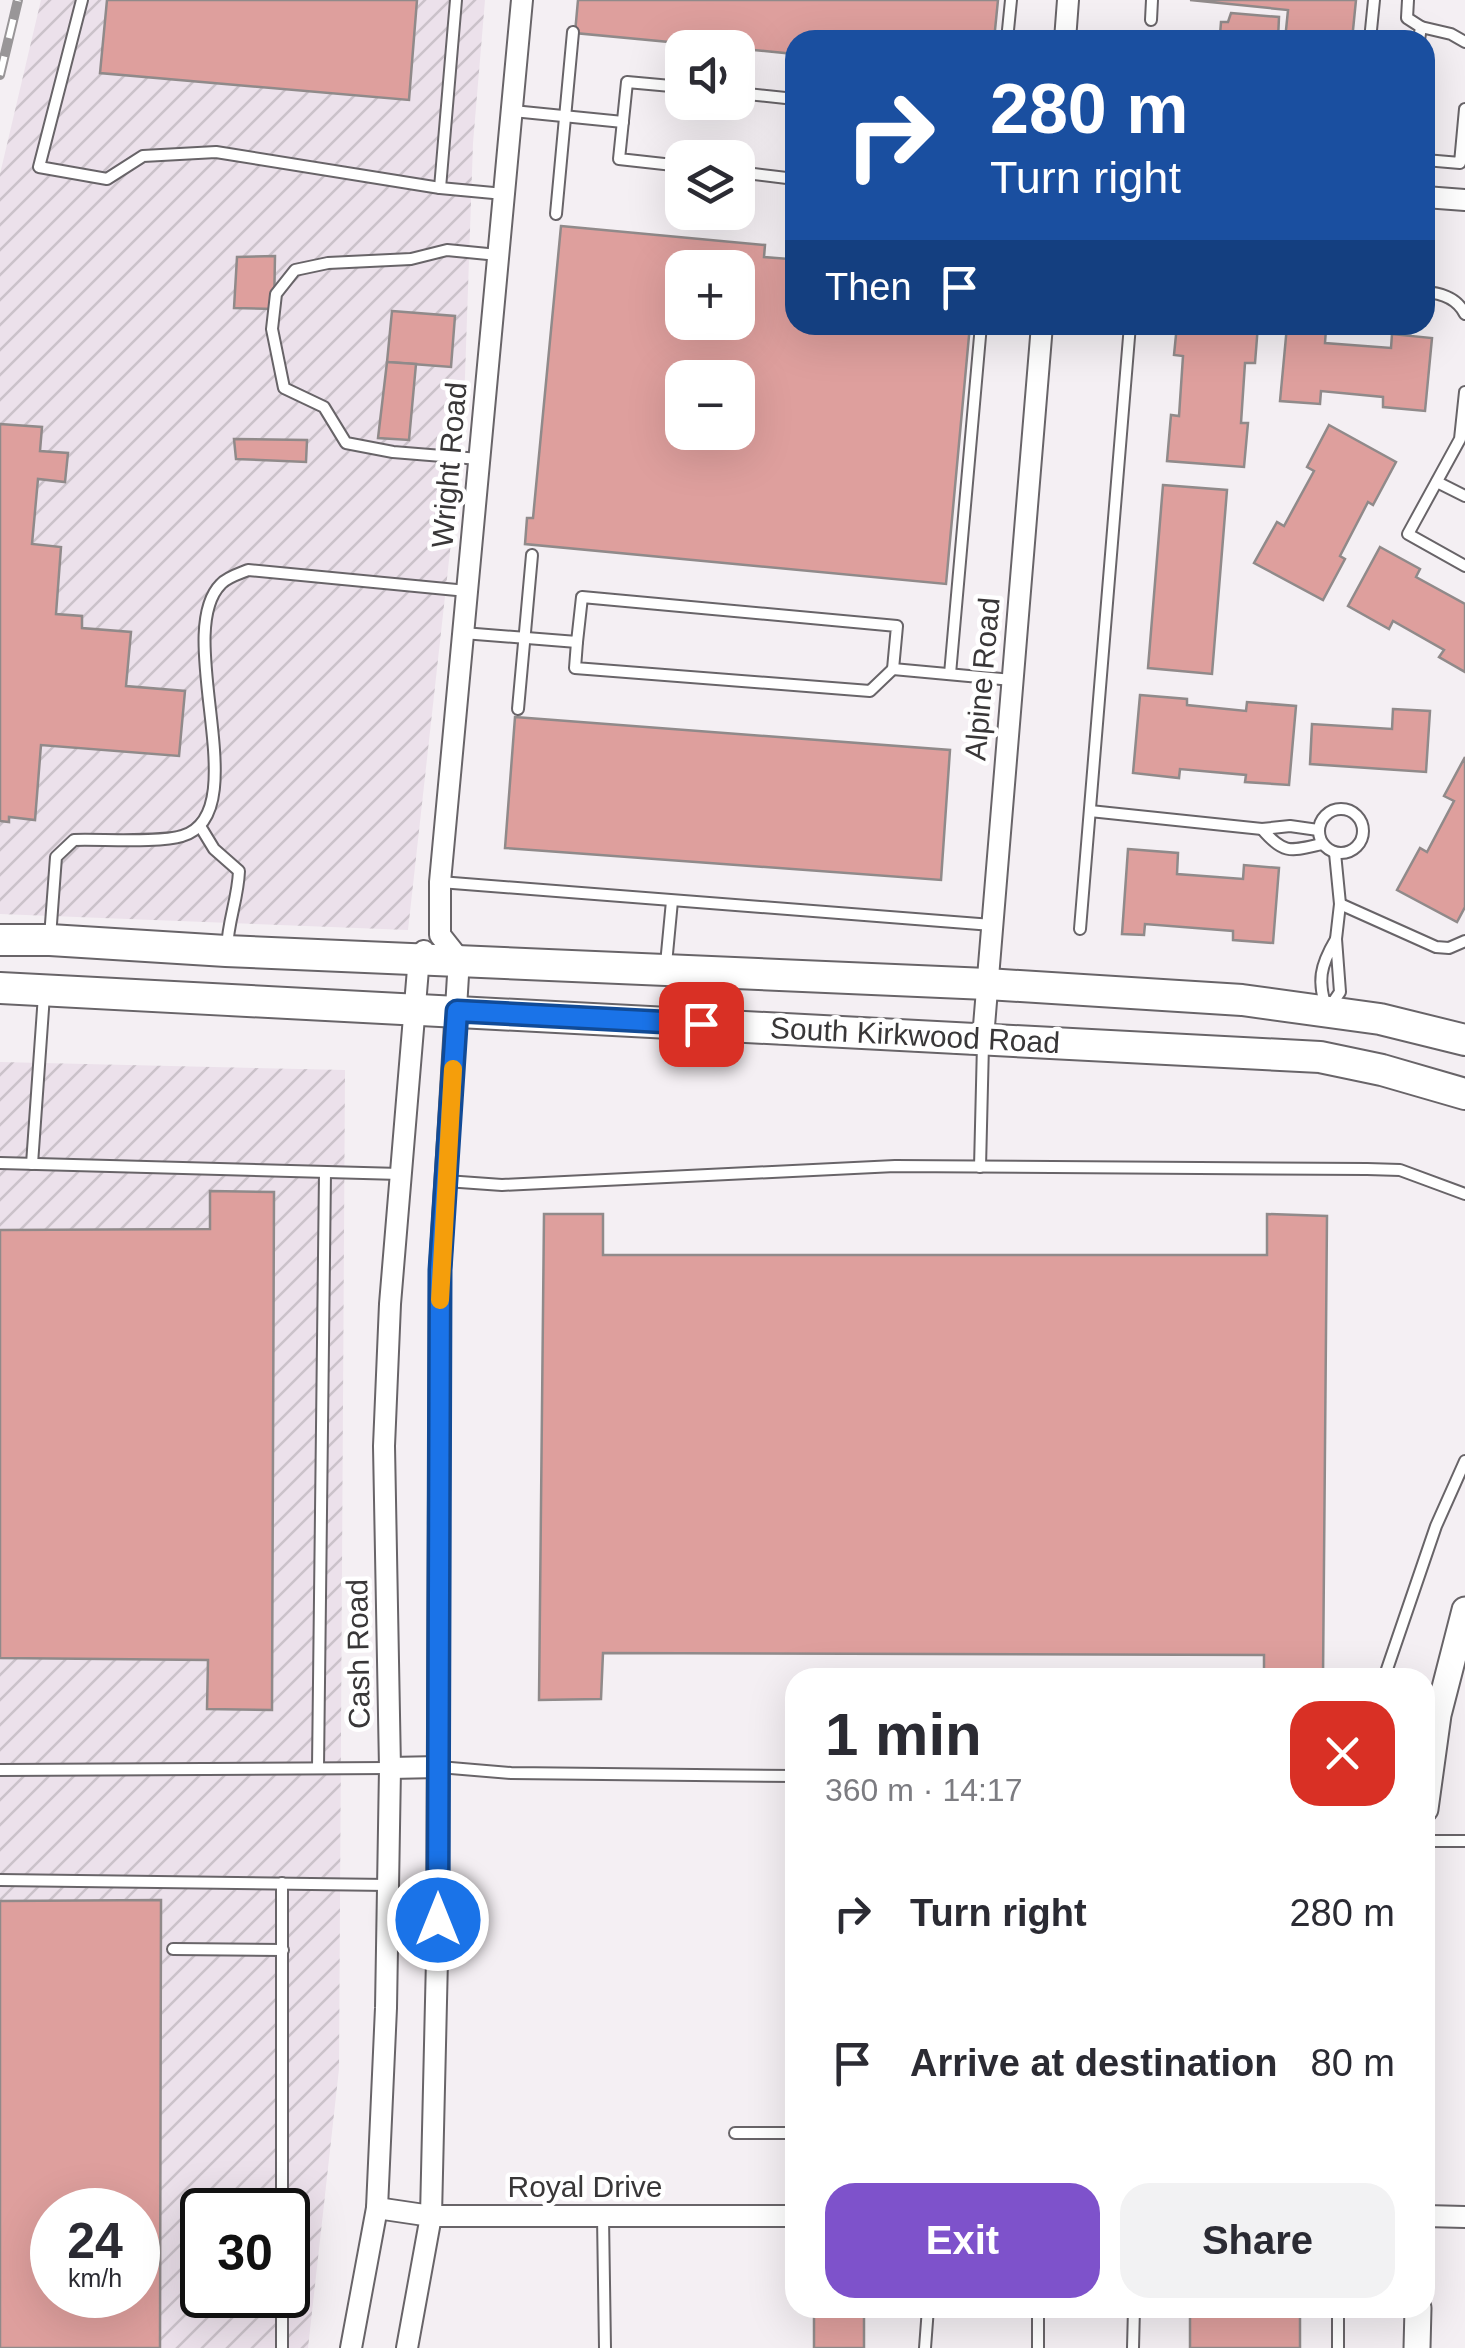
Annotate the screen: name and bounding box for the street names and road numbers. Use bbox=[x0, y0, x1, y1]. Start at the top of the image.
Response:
street label: Wright Road bbox=[425, 381, 473, 549]
street label: Alpine Road bbox=[958, 596, 1006, 762]
street label: South Kirkwood Road bbox=[769, 1011, 1061, 1059]
street label: Cash Road bbox=[340, 1579, 376, 1729]
street label: Royal Drive bbox=[507, 2170, 663, 2203]

